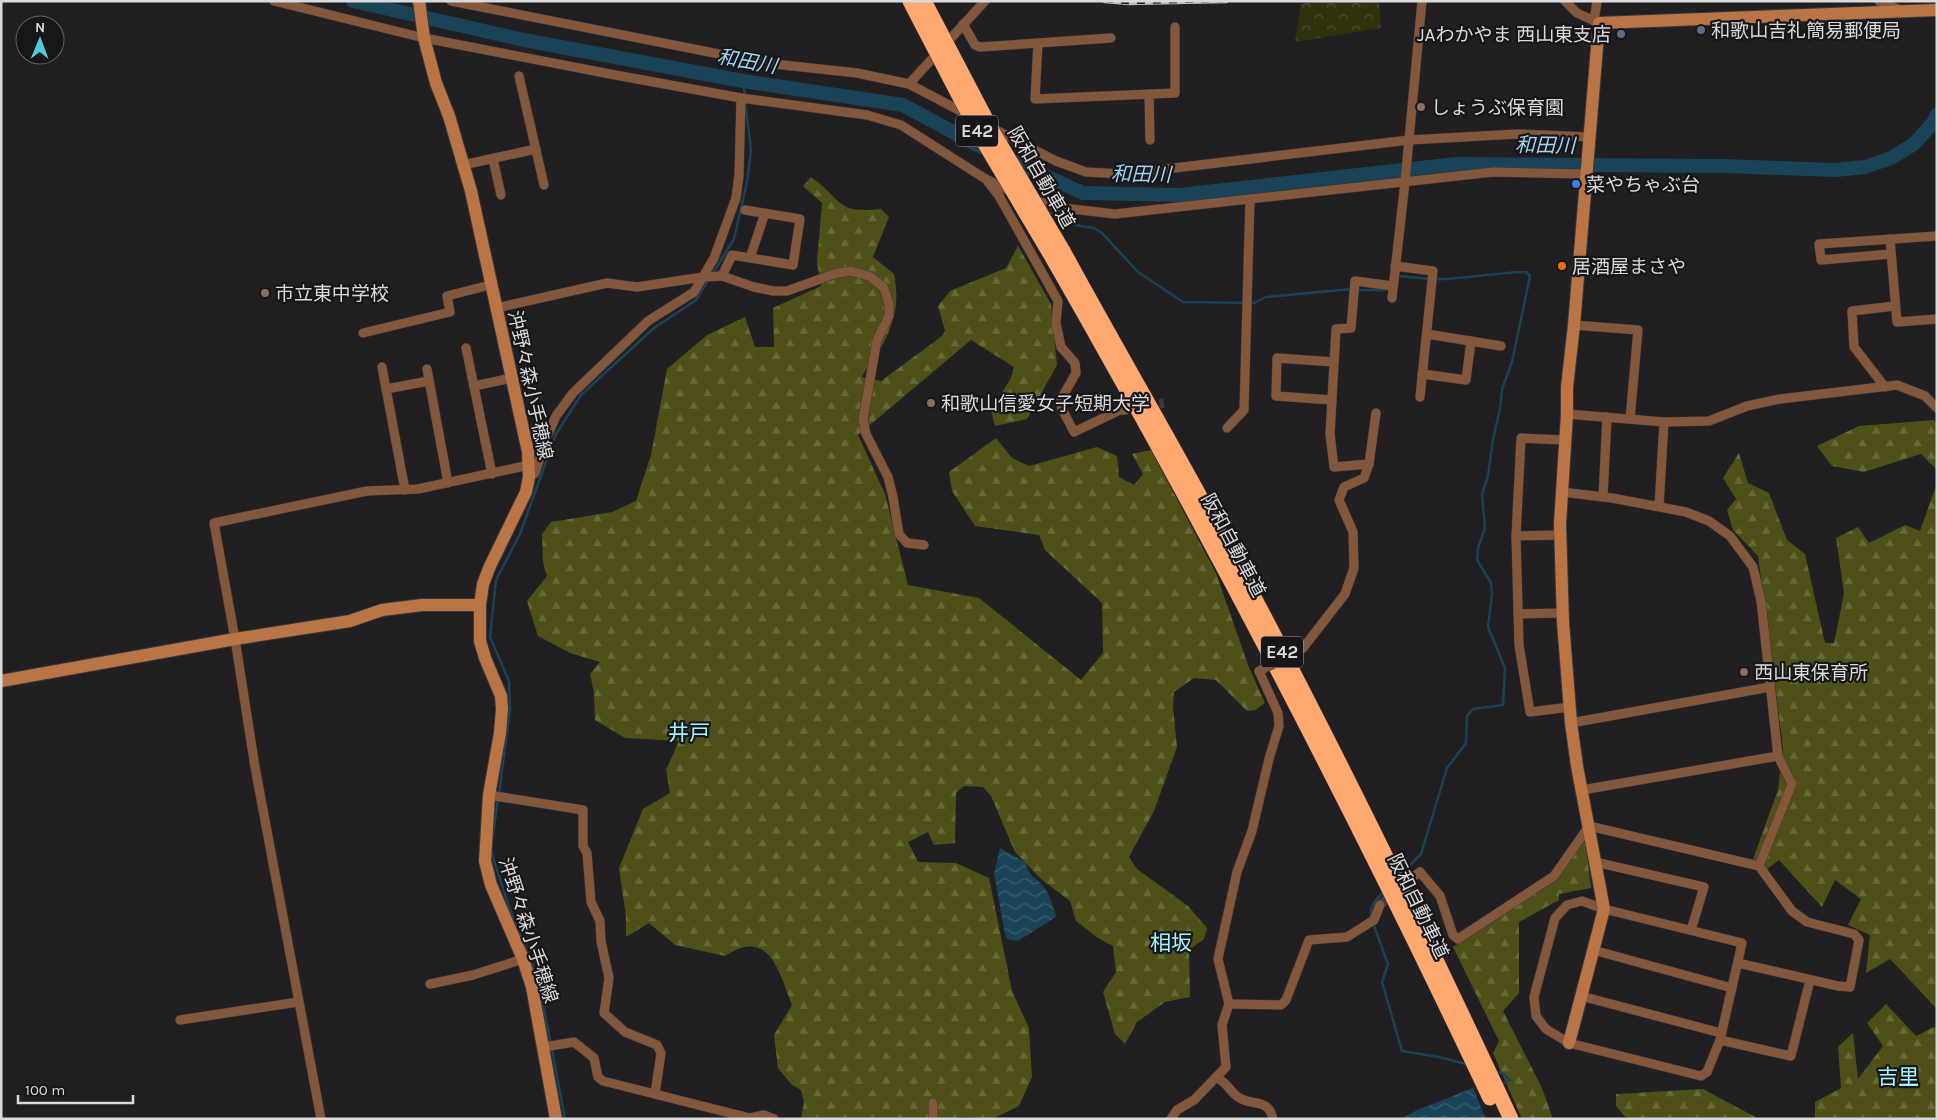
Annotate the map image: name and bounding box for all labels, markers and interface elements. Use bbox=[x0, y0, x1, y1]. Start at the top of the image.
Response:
north arrow bbox=[15, 15, 65, 65]
text: N bbox=[35, 19, 45, 36]
place label: 和歌山吉礼簡易郵便局 bbox=[1711, 20, 1901, 42]
place label: JAわかやま 西山東支店 bbox=[1417, 24, 1611, 46]
marker: 和歌山吉礼簡易郵便局 bbox=[1695, 24, 1707, 36]
marker: JAわかやま 西山東支店 bbox=[1615, 28, 1627, 40]
water label: 和田川 bbox=[715, 45, 780, 78]
place label: しょうぶ保育園 bbox=[1431, 97, 1564, 119]
marker: しょうぶ保育園 bbox=[1415, 101, 1427, 113]
road number: E42 bbox=[956, 115, 998, 146]
street label: 阪和自動車道 bbox=[1003, 123, 1079, 232]
water label: 和田川 bbox=[1515, 133, 1577, 158]
water label: 和田川 bbox=[1111, 162, 1173, 187]
place label: 菜やちゃぶ台 bbox=[1586, 174, 1700, 196]
marker: 菜やちゃぶ台 bbox=[1570, 178, 1582, 190]
place label: 居酒屋まさや bbox=[1572, 256, 1686, 278]
marker: 居酒屋まさや bbox=[1556, 260, 1568, 272]
place label: 市立東中学校 bbox=[275, 283, 389, 305]
marker: 市立東中学校 bbox=[259, 287, 271, 299]
street label: 沖野々森小手穂線 bbox=[503, 309, 557, 462]
place label: 和歌山信愛女子短期大学 bbox=[941, 393, 1150, 415]
marker: 和歌山信愛女子短期大学 bbox=[925, 397, 937, 409]
street label: 阪和自動車道 bbox=[1197, 490, 1270, 601]
road number: E42 bbox=[1261, 636, 1303, 668]
place label: 西山東保育所 bbox=[1754, 662, 1868, 684]
marker: 西山東保育所 bbox=[1738, 666, 1750, 678]
district label: 井戸 bbox=[668, 721, 710, 745]
street label: 阪和自動車道 bbox=[1383, 850, 1453, 962]
street label: 沖野々森小手穂線 bbox=[494, 855, 562, 1006]
district label: 相坂 bbox=[1150, 931, 1192, 955]
district label: 吉里 bbox=[1877, 1065, 1919, 1089]
scale bar bbox=[18, 1072, 132, 1104]
text: 100 m bbox=[25, 1081, 65, 1099]

